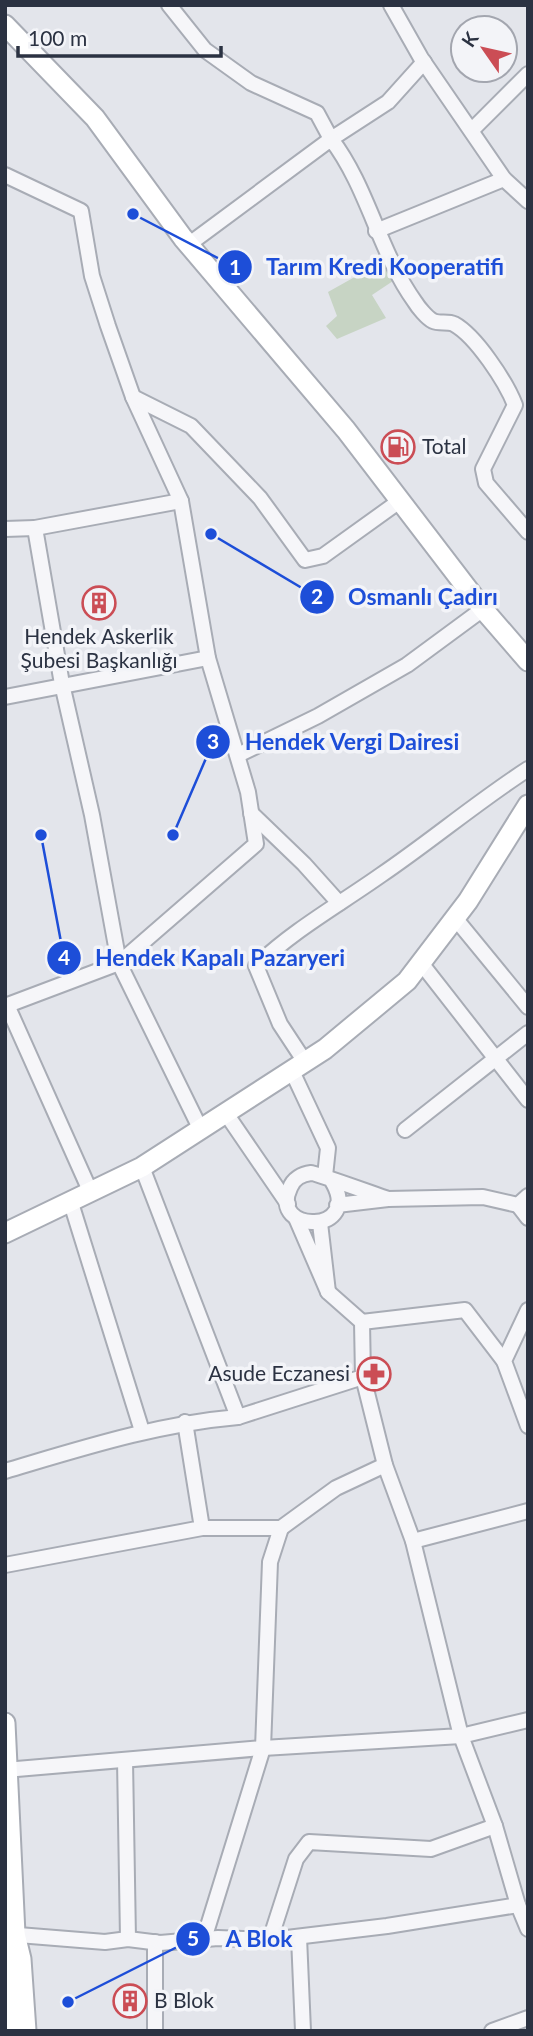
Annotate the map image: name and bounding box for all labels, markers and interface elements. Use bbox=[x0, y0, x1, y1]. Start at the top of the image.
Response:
scale bar bbox=[18, 14, 220, 58]
north arrow bbox=[449, 14, 519, 84]
text: 100 m bbox=[28, 25, 87, 50]
text: K bbox=[456, 27, 483, 51]
callout: Tarım Kredi Kooperatifi bbox=[217, 245, 518, 289]
text: Tarım Kredi Kooperatifi bbox=[266, 252, 504, 280]
text: 1 bbox=[229, 254, 241, 279]
fuel station icon: Total bbox=[379, 428, 417, 466]
place label: Total bbox=[422, 433, 466, 458]
callout: Osmanlı Çadırı bbox=[300, 575, 512, 619]
text: Osmanlı Çadırı bbox=[348, 582, 498, 610]
text: 2 bbox=[311, 583, 323, 608]
building icon: Hendek Askerlik Şubesi Başkanlığı bbox=[80, 584, 118, 622]
place label: Hendek Askerlik Şubesi Başkanlığı bbox=[21, 623, 178, 672]
callout: Hendek Vergi Dairesi bbox=[195, 720, 474, 764]
text: Hendek Vergi Dairesi bbox=[245, 727, 459, 755]
text: 3 bbox=[207, 728, 219, 753]
callout: Hendek Kapalı Pazaryeri bbox=[46, 936, 359, 980]
text: Hendek Kapalı Pazaryeri bbox=[95, 943, 345, 971]
text: 4 bbox=[58, 944, 70, 969]
pharmacy icon: Asude Eczanesi bbox=[355, 1355, 393, 1393]
place label: Asude Eczanesi bbox=[208, 1360, 350, 1385]
callout: A Blok bbox=[176, 1917, 306, 1961]
text: A Blok bbox=[225, 1924, 293, 1952]
text: 5 bbox=[187, 1925, 199, 1950]
building icon: B Blok bbox=[111, 1982, 149, 2020]
place label: B Blok bbox=[154, 1987, 214, 2012]

